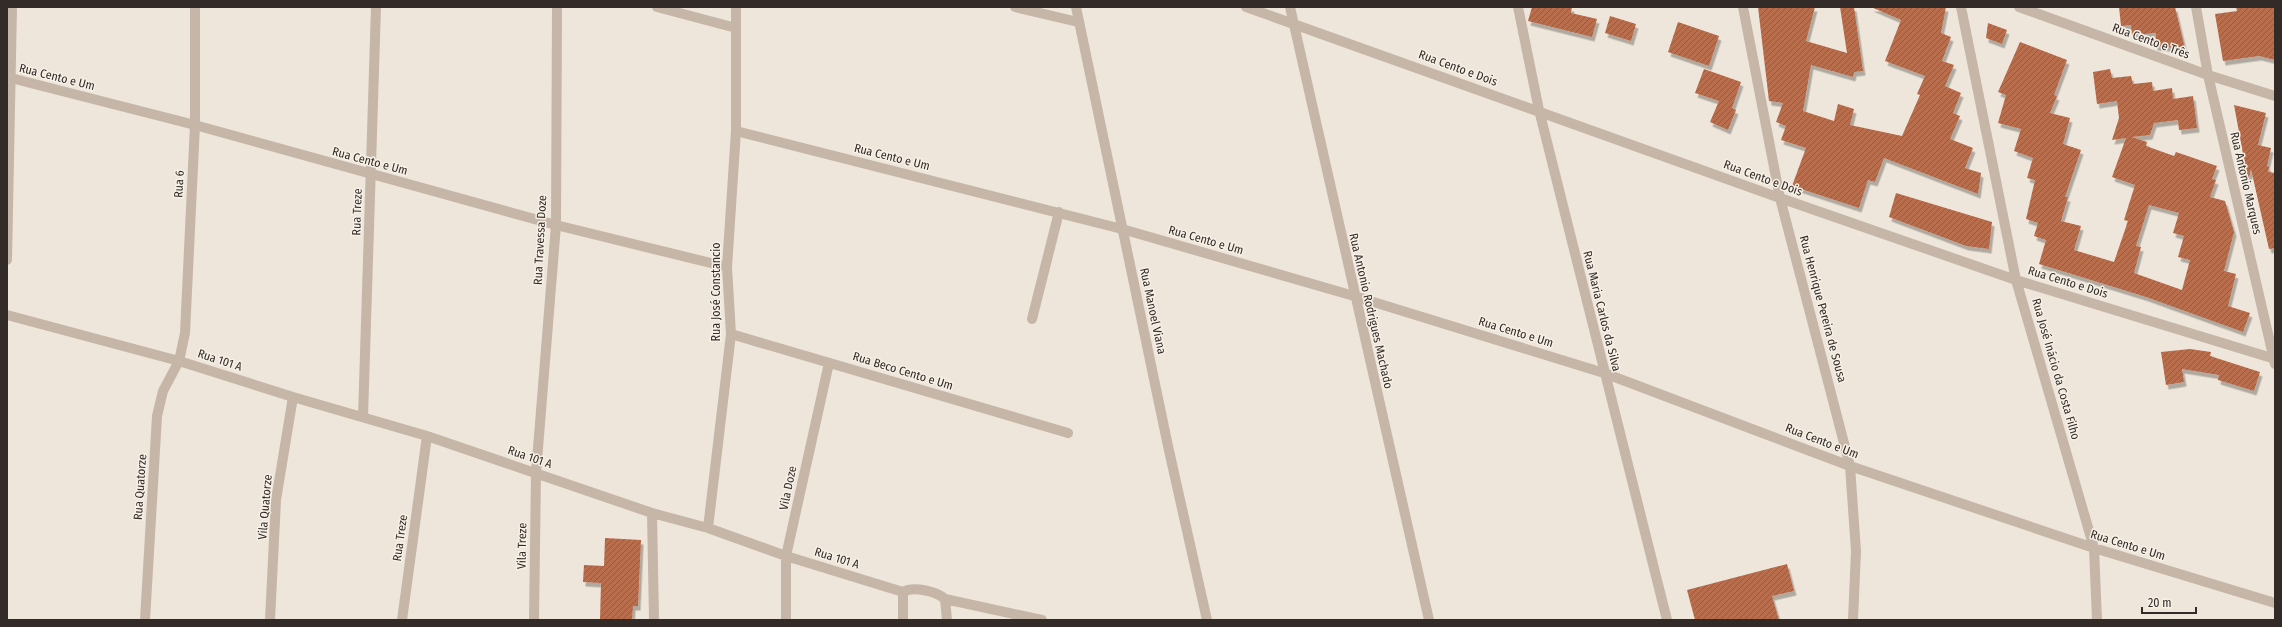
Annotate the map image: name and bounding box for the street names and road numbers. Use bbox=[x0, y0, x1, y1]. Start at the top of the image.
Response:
street label: Rua Cento e Três bbox=[2110, 21, 2192, 61]
street label: Rua Cento e Dois bbox=[1417, 47, 1499, 89]
street label: Rua Cento e Um bbox=[18, 61, 96, 93]
street label: Rua Antonio Marques bbox=[2227, 130, 2265, 236]
street label: Rua Cento e Um bbox=[853, 141, 931, 173]
street label: Rua Cento e Um bbox=[331, 144, 409, 178]
street label: Rua Cento e Dois bbox=[1722, 157, 1804, 199]
street label: Rua 6 bbox=[171, 170, 187, 198]
street label: Rua Treze bbox=[349, 188, 365, 236]
street label: Rua Travessa Doze bbox=[531, 195, 549, 285]
street label: Rua Cento e Um bbox=[1167, 223, 1245, 257]
street label: Rua Antonio Rodrigues Machado bbox=[1346, 232, 1396, 390]
street label: Rua Henrique Pereira de Sousa bbox=[1797, 234, 1849, 384]
street label: Rua José Constancio bbox=[709, 242, 723, 342]
street label: Rua Maria Carlos da Silva bbox=[1580, 249, 1624, 373]
street label: Rua Cento e Dois bbox=[2026, 263, 2110, 301]
street label: Rua Manoel Viana bbox=[1137, 267, 1169, 355]
street label: Rua José Inácio da Costa Filho bbox=[2029, 297, 2083, 441]
street label: Rua Cento e Um bbox=[1477, 314, 1555, 350]
street label: Rua 101 A bbox=[196, 346, 245, 374]
street label: Rua Beco Cento e Um bbox=[851, 349, 955, 393]
street label: Rua Cento e Um bbox=[1783, 421, 1861, 461]
street label: Rua 101 A bbox=[506, 443, 555, 471]
street label: Rua Quatorze bbox=[131, 454, 149, 520]
street label: Vila Doze bbox=[777, 465, 800, 511]
street label: Vila Quatorze bbox=[255, 474, 275, 540]
street label: Rua Treze bbox=[390, 514, 410, 562]
street label: Vila Treze bbox=[515, 523, 529, 569]
street label: Rua Cento e Um bbox=[2089, 527, 2167, 563]
street label: Rua 101 A bbox=[813, 545, 862, 572]

